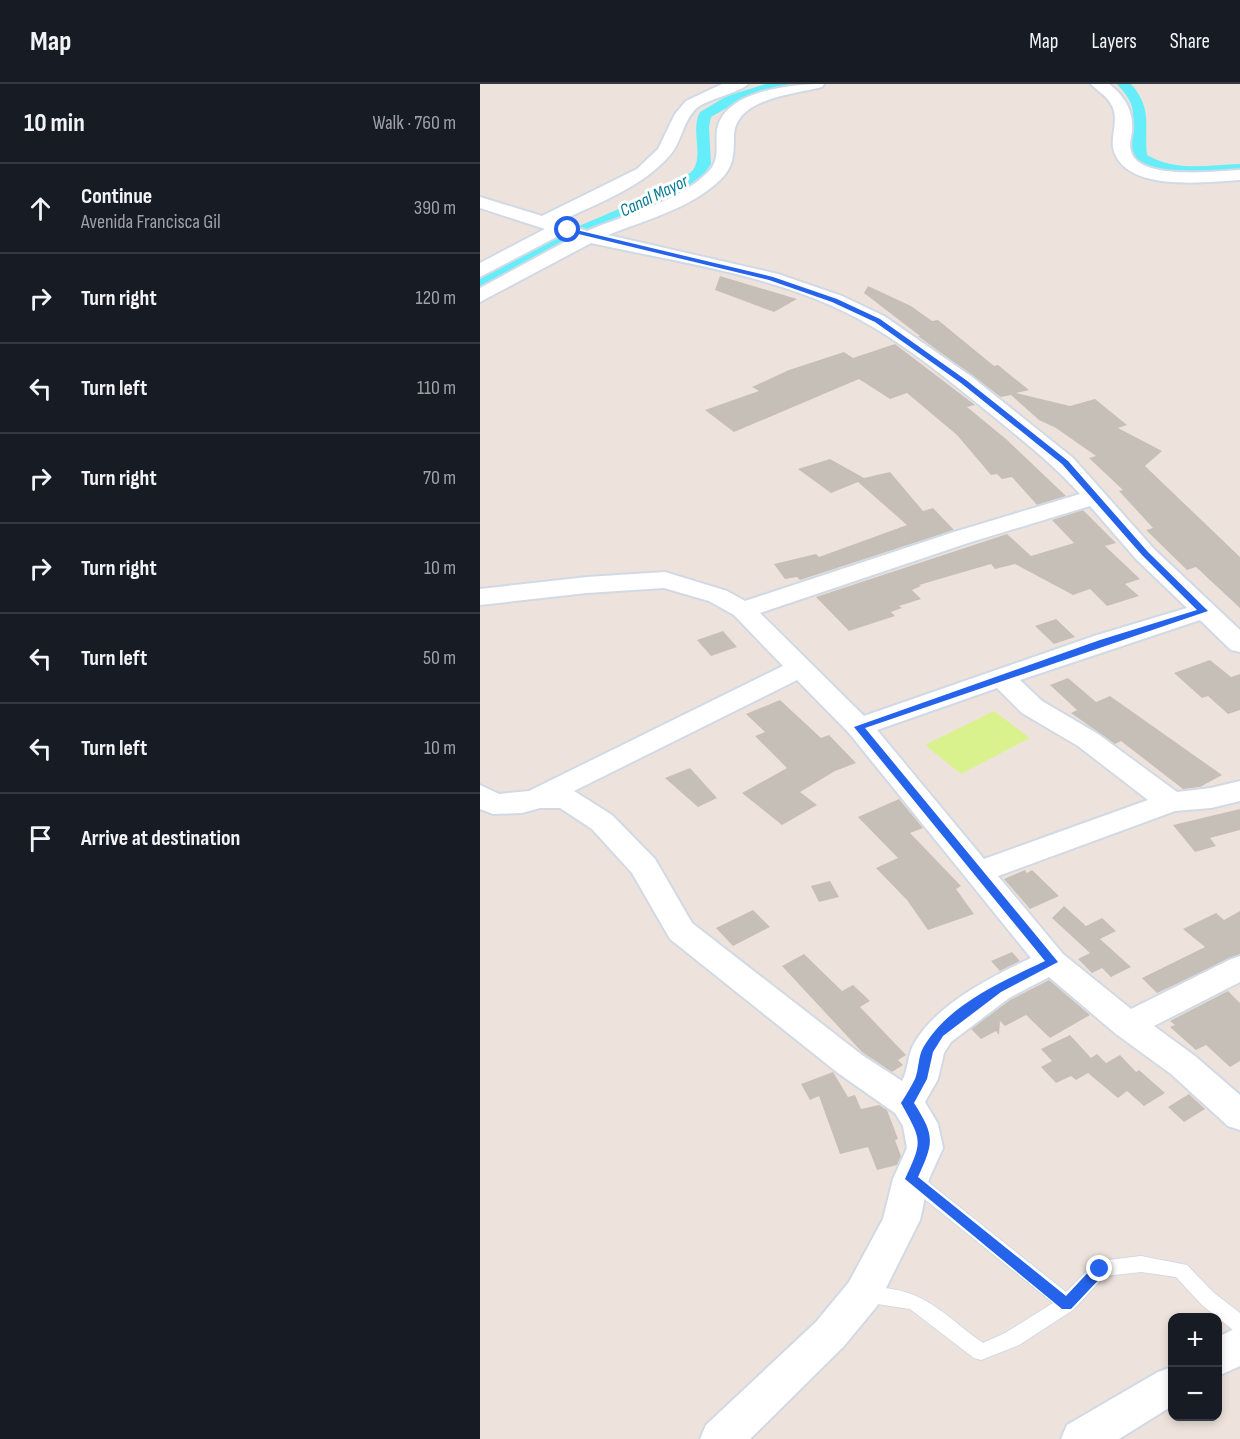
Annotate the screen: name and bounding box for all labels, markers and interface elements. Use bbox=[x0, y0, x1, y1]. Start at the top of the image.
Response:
text: Map bbox=[30, 25, 71, 58]
text: Map bbox=[1029, 29, 1058, 54]
text: Layers bbox=[1091, 29, 1137, 54]
text: Share bbox=[1170, 29, 1210, 54]
text: 10 min bbox=[24, 108, 85, 139]
text: Walk · 760 m bbox=[372, 111, 456, 135]
water label: Canal Mayor bbox=[616, 170, 692, 222]
text: Continue bbox=[81, 183, 152, 210]
icon: ahead bbox=[24, 192, 57, 225]
text: 390 m bbox=[414, 196, 456, 220]
text: Avenida Francisca Gil bbox=[81, 210, 221, 234]
route start bbox=[554, 216, 580, 242]
icon: right bbox=[24, 282, 57, 315]
text: Turn right bbox=[81, 285, 157, 312]
text: 120 m bbox=[416, 286, 456, 310]
icon: left bbox=[24, 372, 57, 405]
text: Turn left bbox=[81, 375, 147, 402]
text: 110 m bbox=[417, 376, 456, 400]
icon: right bbox=[24, 462, 57, 495]
text: Turn right bbox=[81, 465, 157, 492]
text: 70 m bbox=[423, 466, 456, 490]
icon: right bbox=[24, 552, 57, 585]
text: Turn right bbox=[81, 555, 157, 582]
text: 10 m bbox=[424, 556, 456, 580]
icon: left bbox=[24, 642, 57, 675]
text: Turn left bbox=[81, 645, 147, 672]
text: 50 m bbox=[423, 646, 456, 670]
icon: left bbox=[24, 732, 57, 765]
text: Turn left bbox=[81, 735, 147, 762]
text: 10 m bbox=[424, 736, 456, 760]
icon: arrive bbox=[24, 822, 57, 855]
text: Arrive at destination bbox=[81, 825, 240, 852]
route end bbox=[1086, 1255, 1112, 1281]
map controls bbox=[1168, 1313, 1222, 1421]
button: + bbox=[1168, 1313, 1222, 1367]
button: − bbox=[1168, 1367, 1222, 1421]

